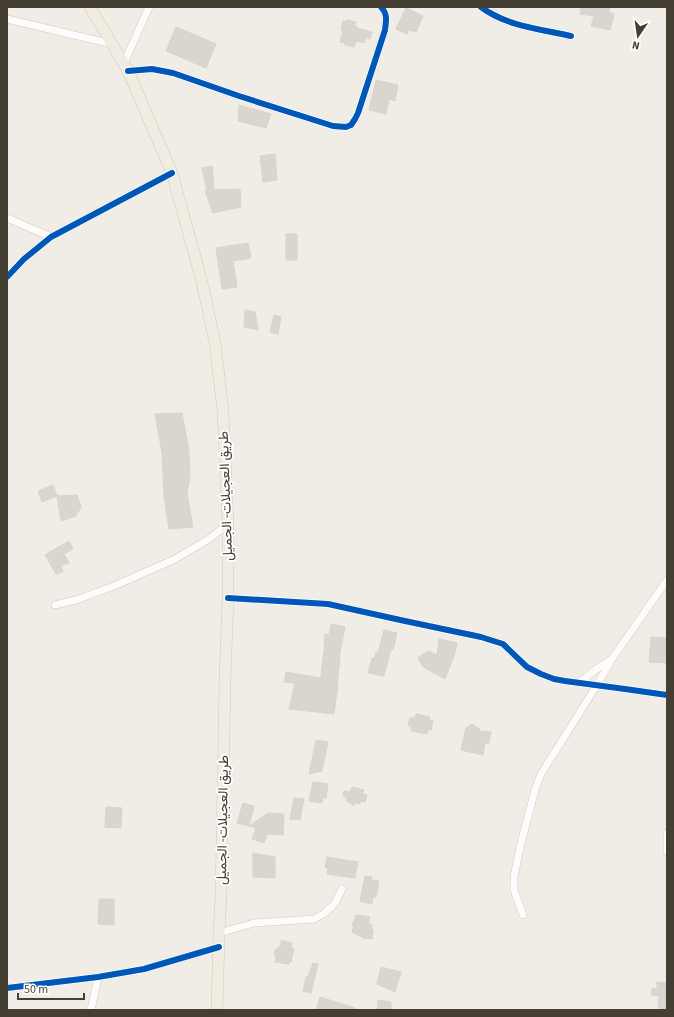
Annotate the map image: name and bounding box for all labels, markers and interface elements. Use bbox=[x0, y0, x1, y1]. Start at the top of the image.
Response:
north arrow bbox=[618, 16, 658, 56]
text: N bbox=[631, 37, 641, 53]
street label: طريق العجيلات- الجميل bbox=[214, 431, 238, 561]
street label: طريق العجيلات- الجميل bbox=[212, 755, 234, 885]
scale bar bbox=[18, 975, 84, 1001]
text: 50 m bbox=[24, 981, 48, 998]

